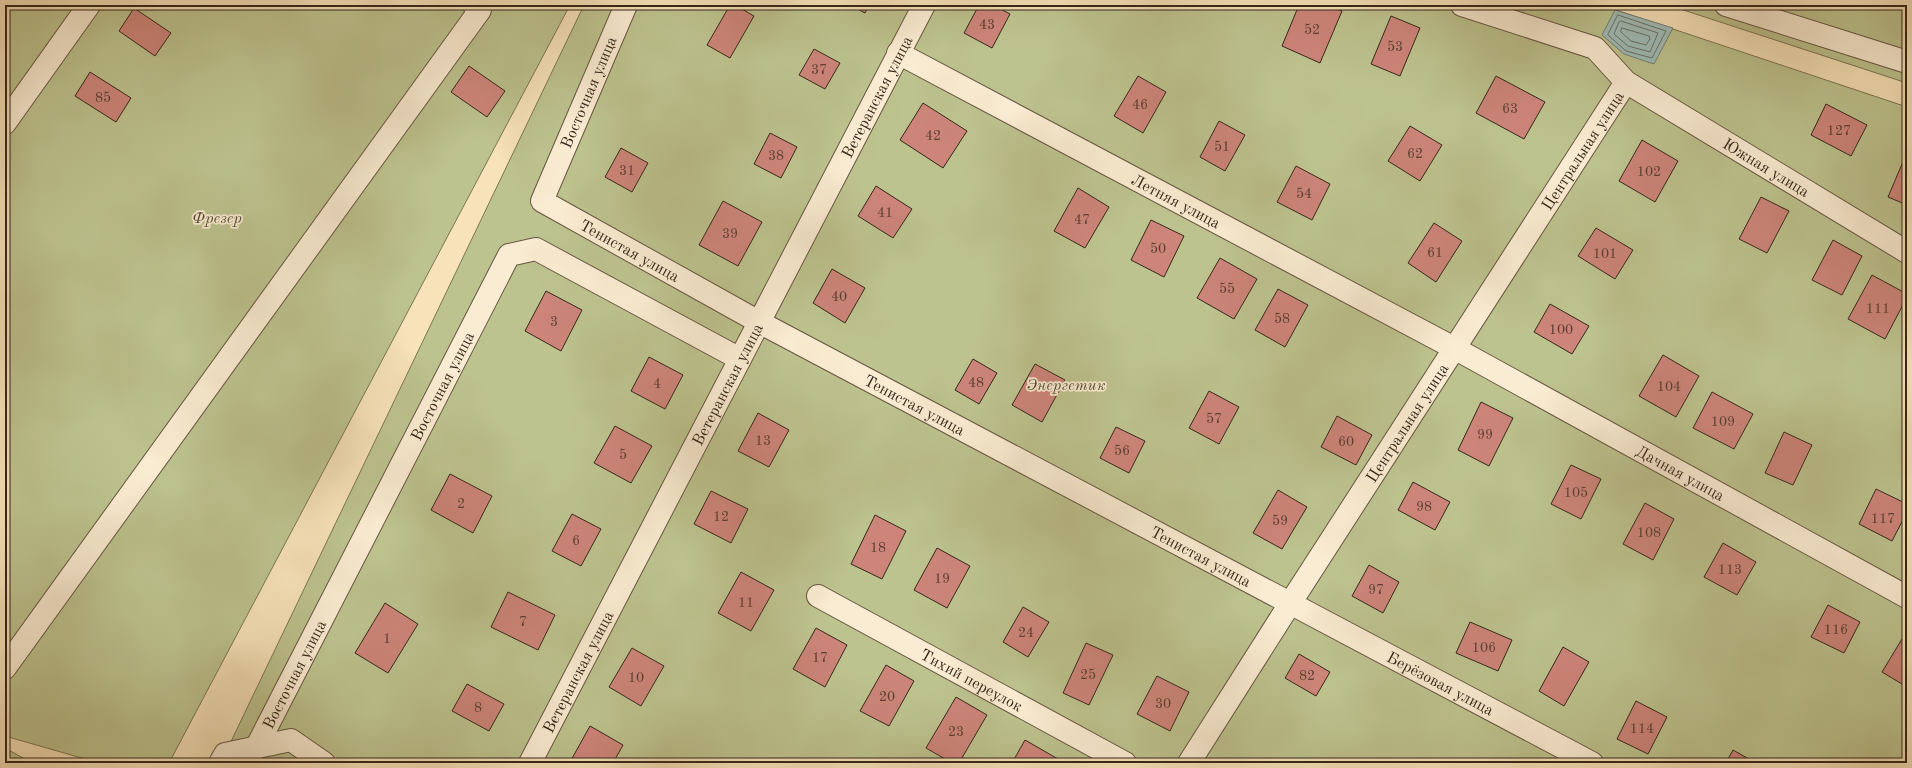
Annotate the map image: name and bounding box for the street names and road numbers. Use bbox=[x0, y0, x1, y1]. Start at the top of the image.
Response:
street label: Восточная улица bbox=[559, 34, 621, 151]
street label: Ветеранская улица bbox=[840, 34, 916, 161]
street label: Центральная улица bbox=[1540, 89, 1628, 214]
street label: Южная улица bbox=[1719, 136, 1812, 201]
street label: Летняя улица bbox=[1128, 172, 1223, 233]
street label: Тенистая улица bbox=[577, 218, 682, 286]
street label: Ветеранская улица bbox=[690, 321, 767, 449]
street label: Восточная улица bbox=[409, 330, 478, 444]
street label: Центральная улица bbox=[1364, 361, 1452, 486]
street label: Тенистая улица bbox=[861, 373, 967, 439]
street label: Дачная улица bbox=[1633, 444, 1727, 505]
street label: Тенистая улица bbox=[1147, 525, 1253, 591]
street label: Ветеранская улица bbox=[541, 609, 618, 736]
street label: Восточная улица bbox=[261, 618, 330, 732]
street label: Тихий переулок bbox=[917, 647, 1024, 716]
street label: Берёзовая улица bbox=[1384, 650, 1496, 720]

